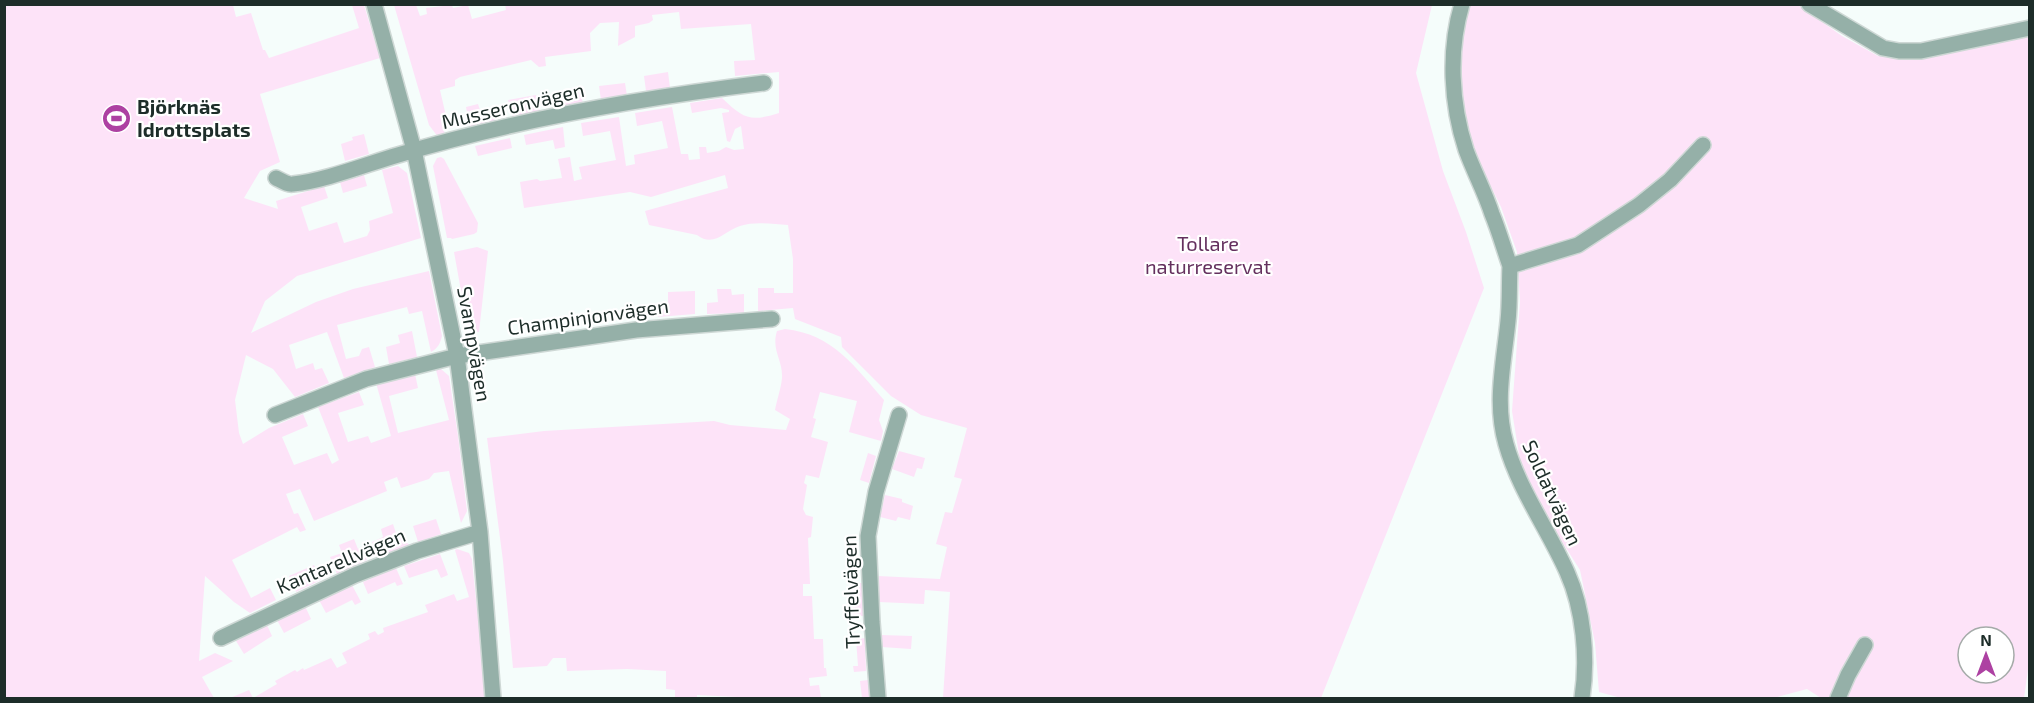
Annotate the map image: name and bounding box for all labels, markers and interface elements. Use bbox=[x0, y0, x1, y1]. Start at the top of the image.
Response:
street label: Musseronvägen bbox=[439, 77, 586, 133]
place label: Björknäs Idrottsplats bbox=[137, 94, 251, 141]
sports icon: Björknäs Idrottsplats bbox=[100, 103, 132, 135]
park label: Tollare naturreservat bbox=[1145, 231, 1271, 278]
street label: Svampvägen bbox=[453, 284, 497, 403]
street label: Champinjonvägen bbox=[506, 293, 670, 339]
street label: Soldatvägen bbox=[1518, 436, 1588, 549]
street label: Kantarellvägen bbox=[272, 522, 409, 598]
street label: Tryffelvägen bbox=[836, 535, 864, 649]
north arrow bbox=[1956, 625, 2016, 685]
text: N bbox=[1980, 630, 1992, 649]

